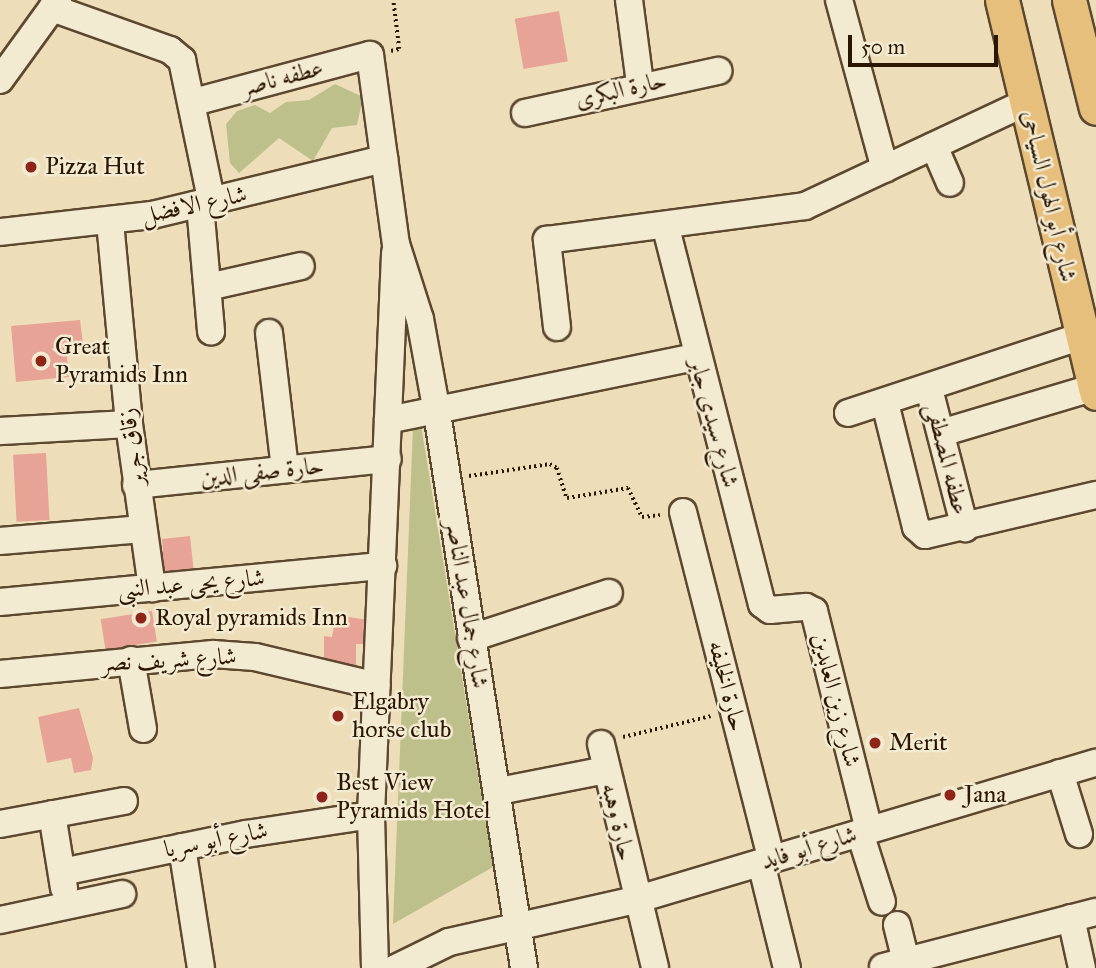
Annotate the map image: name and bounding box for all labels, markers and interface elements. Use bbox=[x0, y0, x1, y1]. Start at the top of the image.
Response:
scale bar bbox=[851, 21, 1002, 65]
text: 50 m bbox=[861, 34, 905, 60]
street label: عطفه ناصر bbox=[238, 53, 326, 103]
street label: حارة البكرى bbox=[572, 65, 670, 115]
street label: شارع أبو الهول السياحى bbox=[1015, 107, 1083, 285]
place label: Pizza Hut bbox=[45, 153, 145, 181]
marker: Pizza Hut bbox=[23, 159, 39, 175]
street label: شارع الافضل bbox=[139, 180, 249, 230]
place label: Great Pyramids Inn bbox=[55, 333, 188, 389]
marker: Great Pyramids Inn bbox=[33, 353, 49, 369]
street label: شارع سيدى جابر bbox=[683, 355, 745, 491]
street label: عطفه المصطفى bbox=[919, 400, 975, 518]
street label: زقاق جرير bbox=[113, 406, 151, 488]
street label: حارة صفى الدين bbox=[199, 451, 325, 493]
street label: شارع جمال عبد الناصر bbox=[439, 518, 495, 690]
street label: شارع يحى عبد النبى bbox=[116, 563, 266, 605]
place label: Royal pyramids Inn bbox=[155, 604, 348, 632]
marker: Royal pyramids Inn bbox=[133, 610, 149, 626]
street label: شارع زين العابدين bbox=[805, 630, 867, 770]
street label: حارة الخليفه bbox=[702, 638, 752, 734]
street label: شارع شريف نصر bbox=[101, 642, 237, 678]
place label: Elgabry horse club bbox=[352, 688, 451, 744]
marker: Elgabry horse club bbox=[330, 708, 346, 724]
place label: Merit bbox=[889, 729, 947, 757]
marker: Merit bbox=[867, 735, 883, 751]
place label: Best View Pyramids Hotel bbox=[336, 769, 490, 825]
street label: حارة وهبه bbox=[595, 780, 641, 864]
place label: Jana bbox=[964, 781, 1006, 809]
marker: Jana bbox=[942, 787, 958, 803]
marker: Best View Pyramids Hotel bbox=[314, 789, 330, 805]
street label: شارع أبو سريا bbox=[162, 816, 270, 864]
street label: شارع أبو فايد bbox=[758, 820, 860, 876]

